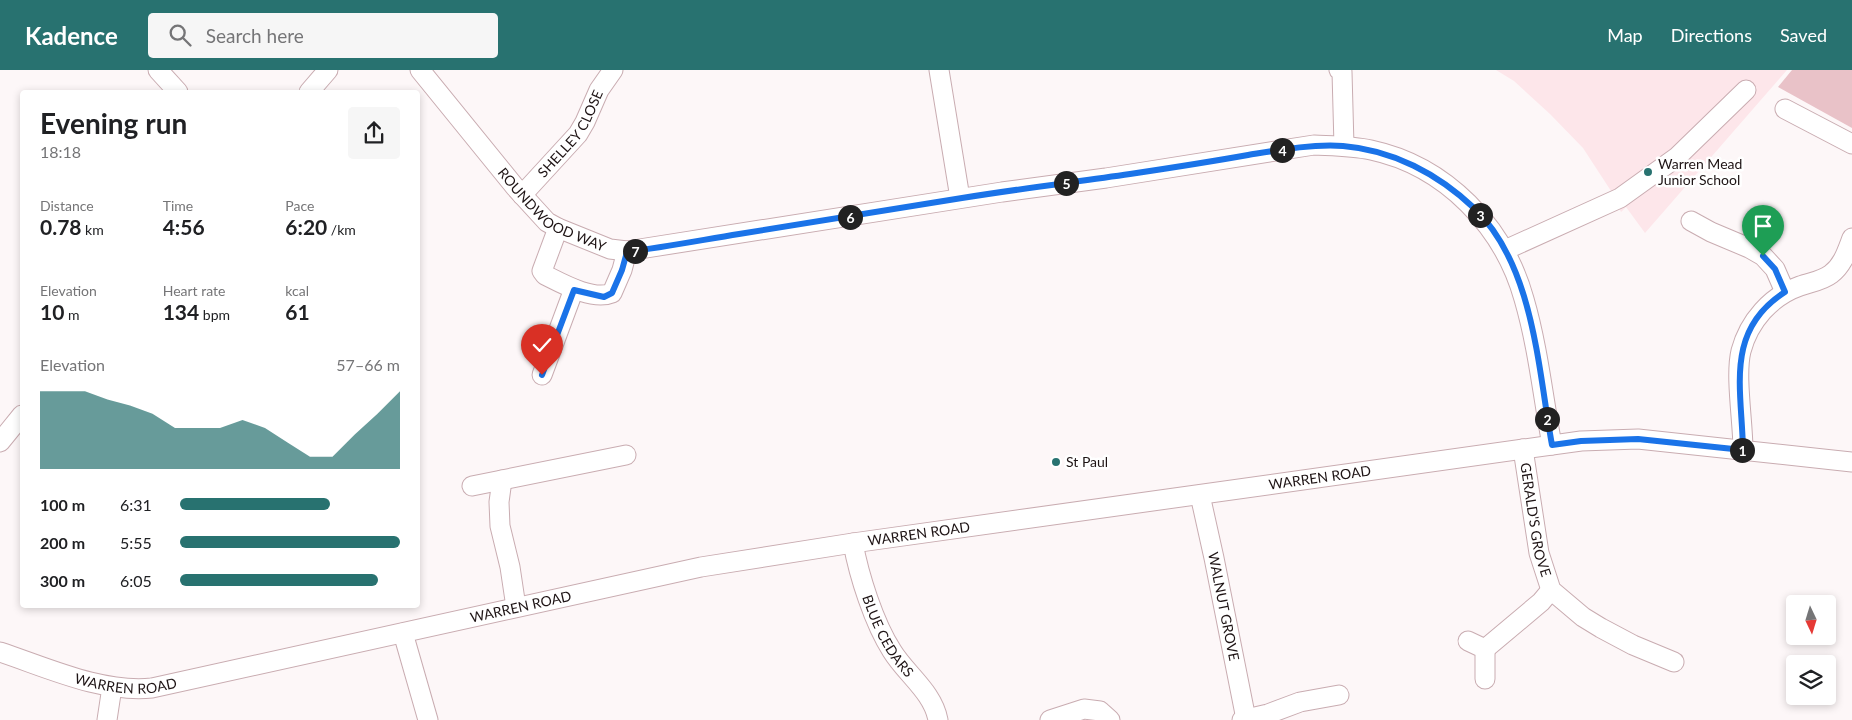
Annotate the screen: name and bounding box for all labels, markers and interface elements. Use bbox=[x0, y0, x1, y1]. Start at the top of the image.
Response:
search box bbox=[148, 13, 498, 58]
text: Kadence bbox=[25, 21, 118, 50]
icon: search bbox=[166, 21, 194, 49]
text: Search here bbox=[206, 24, 304, 47]
text: Map bbox=[1607, 24, 1643, 46]
text: Directions bbox=[1671, 24, 1752, 46]
text: Saved bbox=[1780, 24, 1827, 46]
street label: SHELLEY CLOSE bbox=[534, 87, 606, 180]
text: Evening run bbox=[40, 106, 187, 140]
button: share bbox=[348, 107, 400, 159]
pin: 4 bbox=[1270, 138, 1294, 162]
text: 18:18 bbox=[40, 142, 81, 161]
text: 4 bbox=[1278, 142, 1287, 159]
place label: Warren Mead Junior School bbox=[1658, 155, 1742, 188]
street label: ROUNDWOOD WAY bbox=[495, 164, 609, 255]
marker: Warren Mead Junior School bbox=[1642, 166, 1654, 178]
pin: 5 bbox=[1054, 170, 1078, 196]
text: 5 bbox=[1062, 175, 1071, 192]
text: Distance bbox=[40, 197, 94, 214]
text: Time bbox=[163, 197, 193, 214]
text: Pace bbox=[285, 197, 314, 214]
pin: 3 bbox=[1468, 202, 1492, 228]
pin: 6 bbox=[838, 204, 862, 230]
pin bbox=[1742, 205, 1784, 256]
text: 3 bbox=[1476, 207, 1485, 224]
text: 6 bbox=[846, 209, 855, 226]
icon: arrive bbox=[1749, 212, 1777, 240]
text: 0.78 bbox=[40, 214, 82, 239]
text: 4:56 bbox=[163, 214, 205, 239]
text: 6:20 bbox=[285, 214, 327, 239]
text: km bbox=[82, 221, 104, 238]
text: /km bbox=[327, 221, 356, 238]
pin: 7 bbox=[622, 238, 648, 264]
text: 7 bbox=[631, 243, 640, 260]
text: Elevation bbox=[40, 282, 97, 299]
text: Heart rate bbox=[163, 282, 225, 299]
text: kcal bbox=[285, 282, 309, 299]
text: 10 bbox=[40, 299, 64, 324]
text: 134 bbox=[163, 299, 199, 324]
text: 61 bbox=[285, 299, 310, 324]
text: m bbox=[64, 306, 79, 323]
text: bpm bbox=[199, 306, 230, 323]
pin bbox=[521, 324, 563, 375]
icon: check bbox=[528, 331, 556, 359]
text: Elevation bbox=[40, 355, 105, 374]
text: 57–66 m bbox=[336, 355, 400, 374]
pin: 2 bbox=[1534, 406, 1560, 432]
text: 2 bbox=[1543, 411, 1552, 428]
pin: 1 bbox=[1730, 438, 1754, 462]
text: 1 bbox=[1738, 442, 1747, 459]
place label: St Paul bbox=[1066, 453, 1108, 470]
marker: St Paul bbox=[1050, 456, 1062, 468]
street label: GERALD'S GROVE bbox=[1517, 461, 1555, 579]
street label: WARREN ROAD bbox=[1268, 462, 1372, 493]
text: 100 m bbox=[40, 495, 85, 514]
text: 6:31 bbox=[120, 495, 152, 514]
street label: WARREN ROAD bbox=[867, 518, 971, 549]
text: 200 m bbox=[40, 533, 85, 552]
text: 5:55 bbox=[120, 533, 152, 552]
street label: WALNUT GROVE bbox=[1205, 551, 1243, 662]
text: 300 m bbox=[40, 571, 85, 590]
text: 6:05 bbox=[120, 571, 152, 590]
street label: WARREN ROAD bbox=[468, 587, 573, 626]
street label: BLUE CEDARS bbox=[859, 592, 918, 680]
north arrow bbox=[1786, 595, 1836, 645]
map controls bbox=[1786, 595, 1836, 705]
button: layers bbox=[1786, 655, 1836, 705]
street label: WARREN ROAD bbox=[73, 669, 178, 697]

